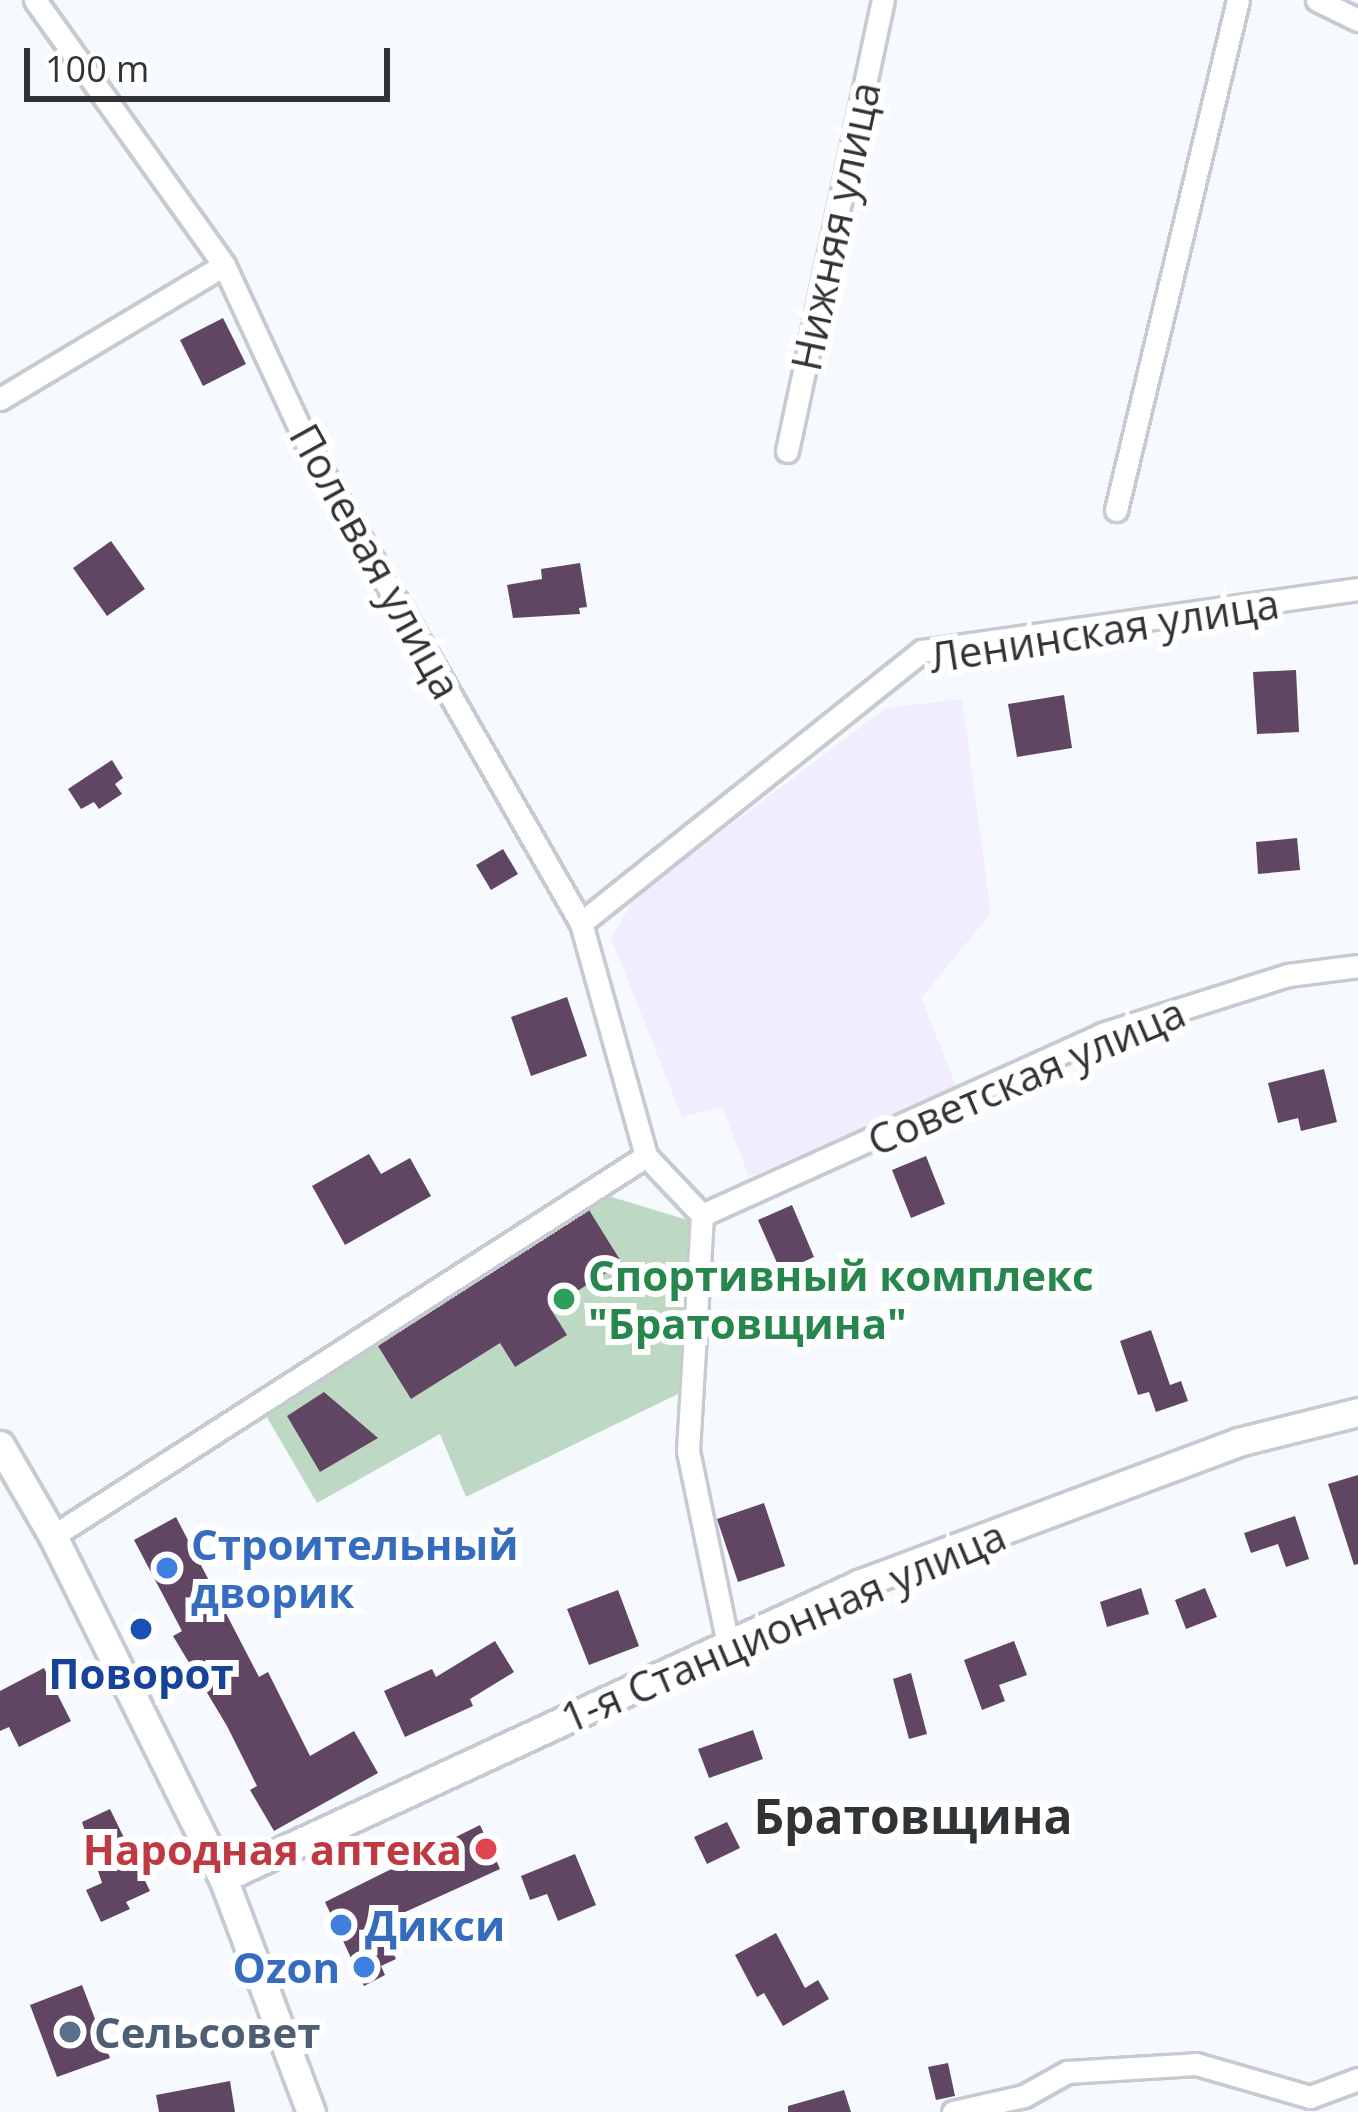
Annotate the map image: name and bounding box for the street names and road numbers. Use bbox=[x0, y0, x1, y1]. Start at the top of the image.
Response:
street label: Нижняя улица bbox=[780, 77, 890, 375]
street label: Полевая улица bbox=[280, 415, 472, 707]
street label: Ленинская улица bbox=[925, 577, 1283, 683]
street label: Советская улица bbox=[860, 986, 1192, 1166]
street label: 1-я Станционная улица bbox=[553, 1509, 1013, 1743]

